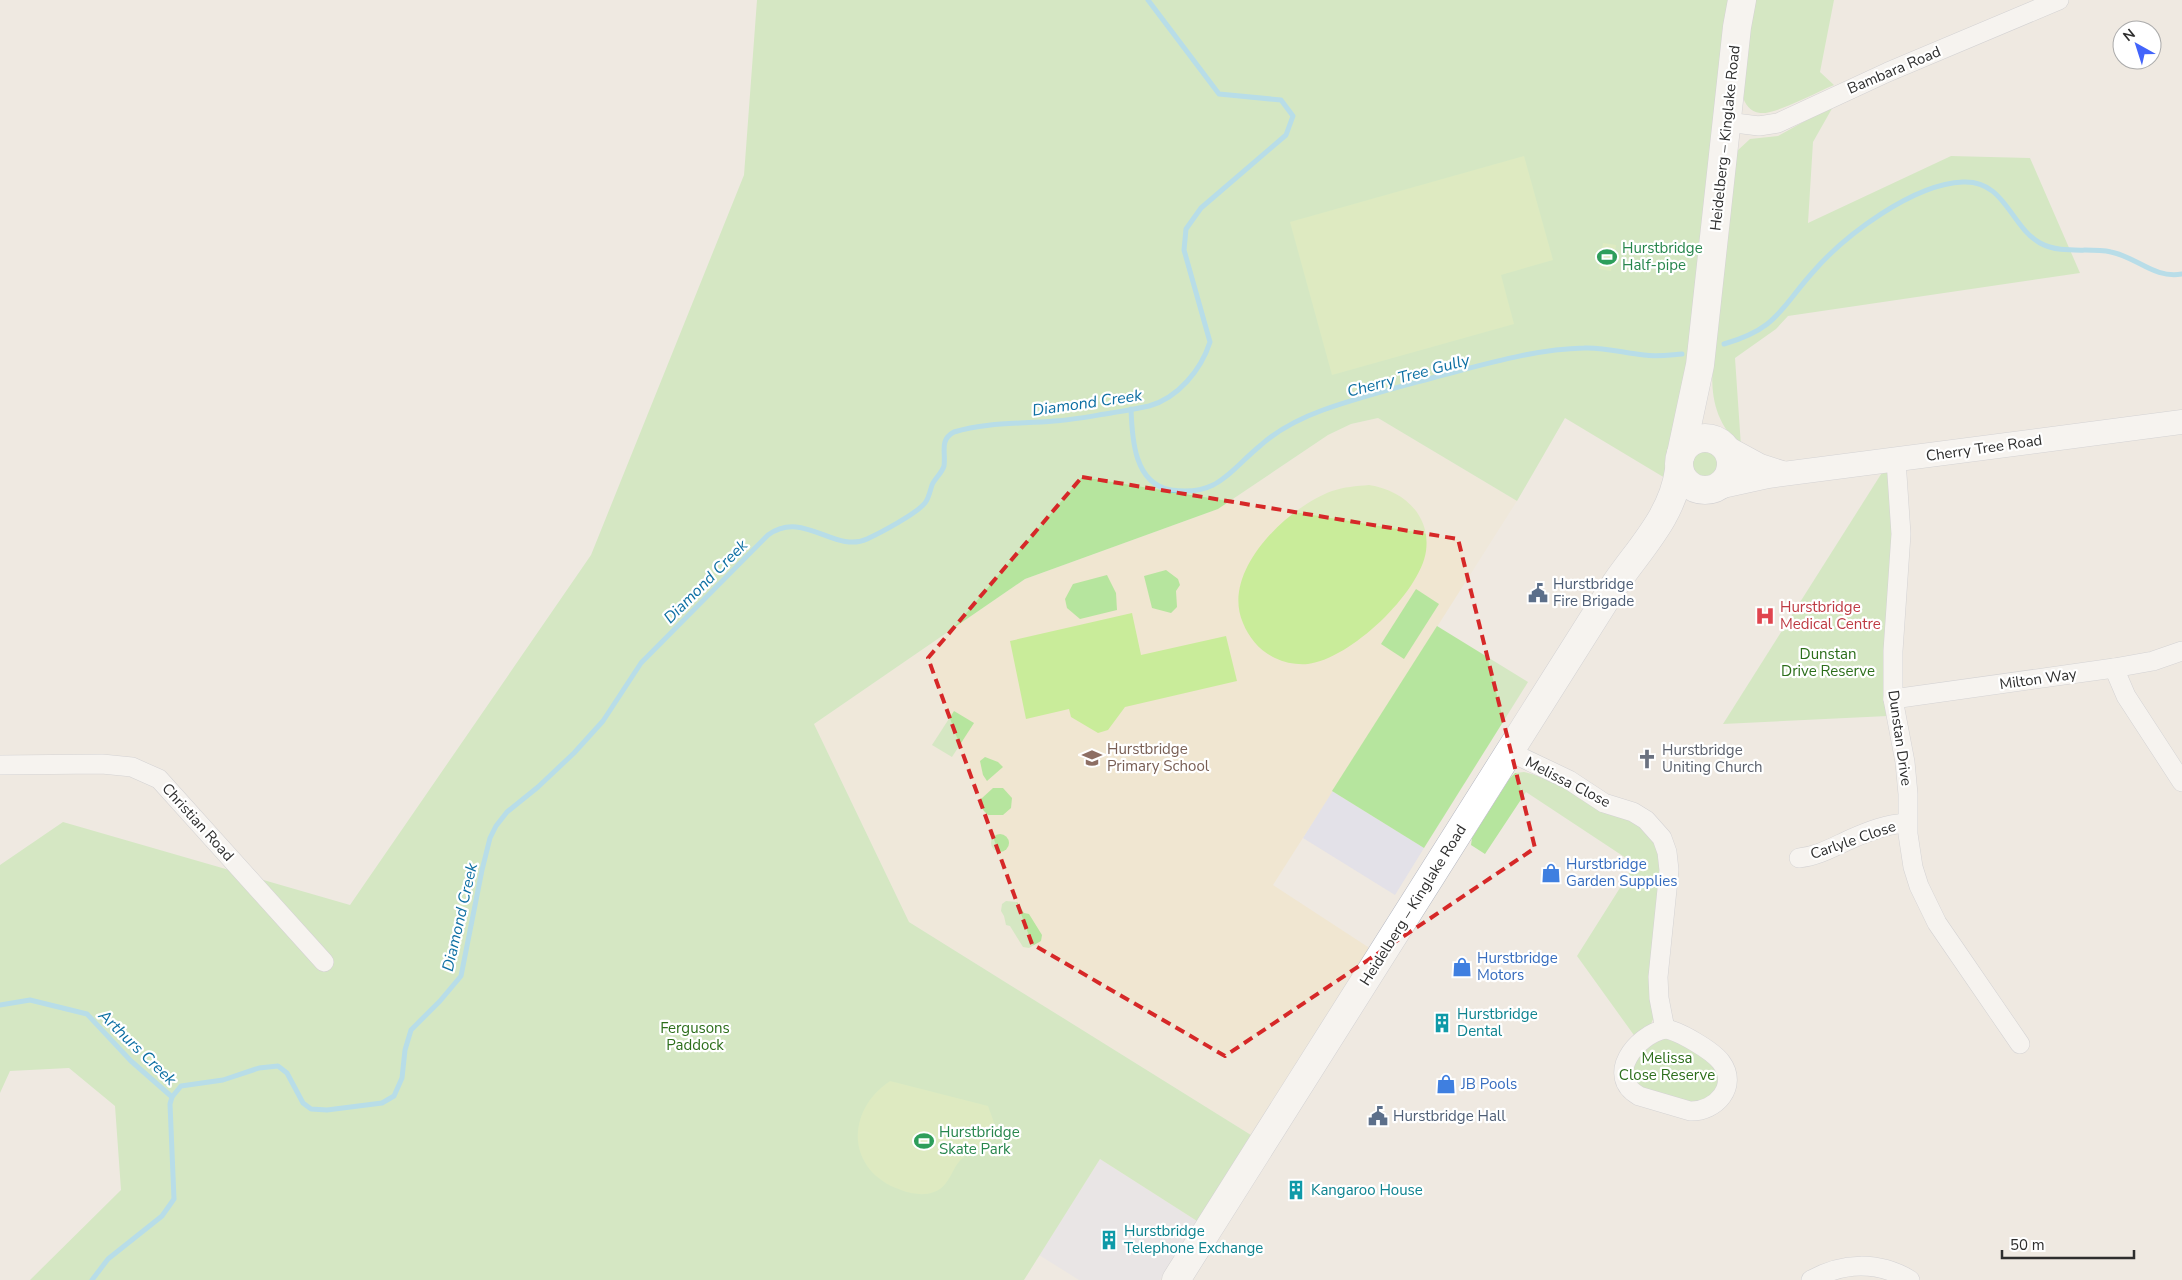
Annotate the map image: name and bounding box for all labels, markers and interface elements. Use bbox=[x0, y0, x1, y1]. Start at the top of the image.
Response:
north arrow bbox=[2112, 20, 2162, 70]
text: N bbox=[2119, 25, 2139, 46]
street label: Bambara Road bbox=[1844, 41, 1944, 99]
street label: Heidelberg – Kinglake Road bbox=[1705, 44, 1745, 232]
place label: Hurstbridge Half-pipe bbox=[1622, 238, 1703, 275]
sports icon: Hurstbridge Half-pipe bbox=[1596, 246, 1618, 268]
water label: Cherry Tree Gully bbox=[1345, 349, 1473, 403]
water label: Diamond Creek bbox=[1031, 384, 1144, 422]
street label: Cherry Tree Road bbox=[1925, 430, 2043, 466]
water label: Diamond Creek bbox=[659, 534, 753, 629]
place label: Hurstbridge Fire Brigade bbox=[1553, 574, 1634, 611]
public building icon: Hurstbridge Fire Brigade bbox=[1527, 582, 1549, 604]
place label: Hurstbridge Medical Centre bbox=[1780, 597, 1881, 634]
hospital icon: Hurstbridge Medical Centre bbox=[1754, 605, 1776, 627]
park label: Dunstan Drive Reserve bbox=[1781, 644, 1875, 681]
street label: Milton Way bbox=[1998, 664, 2078, 694]
street label: Dunstan Drive bbox=[1883, 689, 1917, 787]
place label: Hurstbridge Primary School bbox=[1107, 739, 1210, 776]
place label: Hurstbridge Uniting Church bbox=[1662, 740, 1763, 777]
school or university icon: Hurstbridge Primary School bbox=[1081, 747, 1103, 769]
church icon: Hurstbridge Uniting Church bbox=[1636, 748, 1658, 770]
street label: Melissa Close bbox=[1522, 752, 1614, 812]
street label: Christian Road bbox=[158, 779, 238, 865]
street label: Carlyle Close bbox=[1808, 816, 1899, 864]
street label: Heidelberg – Kinglake Road bbox=[1355, 821, 1471, 989]
place label: Hurstbridge Garden Supplies bbox=[1566, 854, 1677, 891]
water label: Diamond Creek bbox=[437, 860, 483, 974]
shop icon: Hurstbridge Garden Supplies bbox=[1540, 862, 1562, 884]
place label: Hurstbridge Motors bbox=[1477, 948, 1558, 985]
shop icon: Hurstbridge Motors bbox=[1451, 956, 1473, 978]
water label: Arthurs Creek bbox=[93, 1004, 182, 1091]
place label: Hurstbridge Dental bbox=[1457, 1004, 1538, 1041]
building icon: Hurstbridge Dental bbox=[1431, 1012, 1453, 1034]
park label: Fergusons Paddock bbox=[660, 1018, 730, 1055]
park label: Melissa Close Reserve bbox=[1619, 1048, 1715, 1085]
shop icon: JB Pools bbox=[1435, 1073, 1457, 1095]
place label: JB Pools bbox=[1460, 1074, 1517, 1094]
public building icon: Hurstbridge Hall bbox=[1367, 1105, 1389, 1127]
place label: Hurstbridge Hall bbox=[1393, 1106, 1506, 1126]
place label: Hurstbridge Skate Park bbox=[939, 1122, 1020, 1159]
sports icon: Hurstbridge Skate Park bbox=[913, 1130, 935, 1152]
building icon: Kangaroo House bbox=[1285, 1179, 1307, 1201]
place label: Kangaroo House bbox=[1311, 1180, 1423, 1200]
place label: Hurstbridge Telephone Exchange bbox=[1124, 1221, 1263, 1258]
scale bar bbox=[2002, 1228, 2134, 1260]
building icon: Hurstbridge Telephone Exchange bbox=[1098, 1229, 1120, 1251]
text: 50 m bbox=[2010, 1235, 2045, 1255]

